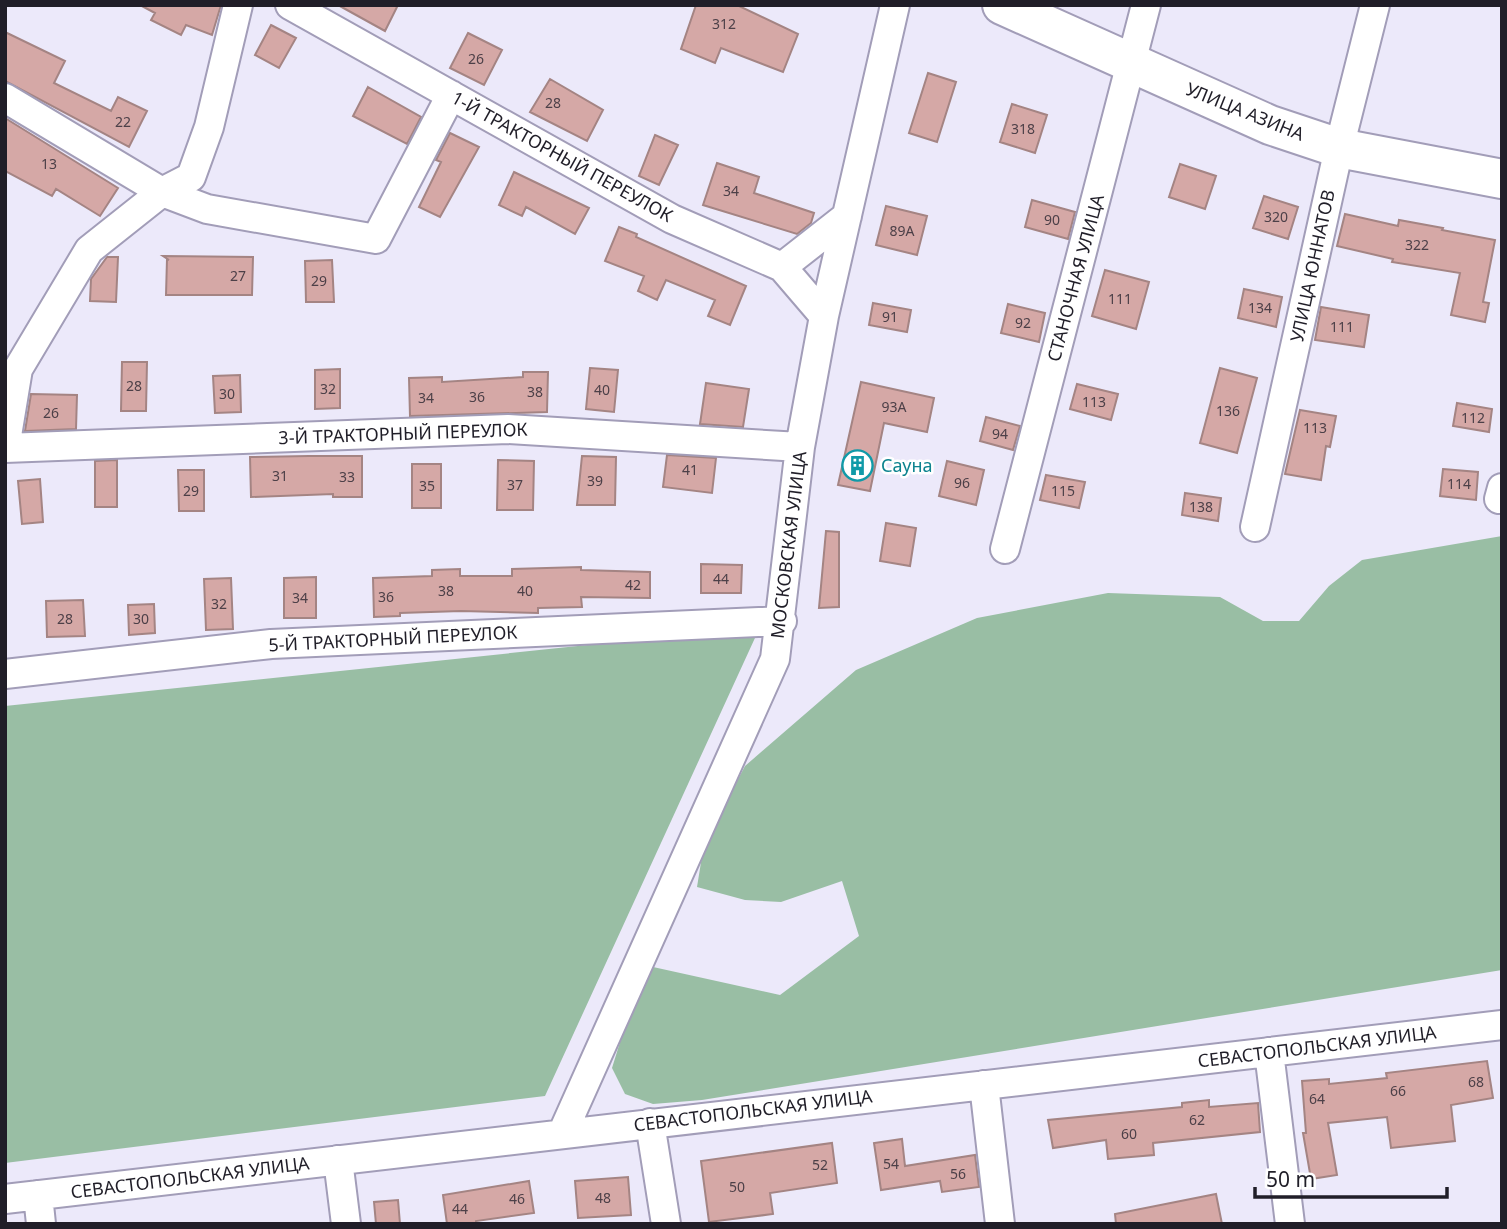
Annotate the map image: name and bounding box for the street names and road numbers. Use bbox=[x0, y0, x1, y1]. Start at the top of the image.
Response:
street label: УЛИЦА АЗИНА bbox=[1183, 76, 1309, 146]
street label: 1-Й ТРАКТОРНЫЙ ПЕРЕУЛОК bbox=[448, 85, 678, 227]
street label: УЛИЦА ЮННАТОВ bbox=[1284, 187, 1340, 344]
street label: СТАНОЧНАЯ УЛИЦА bbox=[1041, 191, 1109, 364]
street label: 3-Й ТРАКТОРНЫЙ ПЕРЕУЛОК bbox=[278, 417, 529, 449]
street label: МОСКОВСКАЯ УЛИЦА bbox=[765, 449, 811, 640]
street label: 5-Й ТРАКТОРНЫЙ ПЕРЕУЛОК bbox=[268, 619, 519, 657]
street label: СЕВАСТОПОЛЬСКАЯ УЛИЦА bbox=[1196, 1019, 1438, 1073]
street label: СЕВАСТОПОЛЬСКАЯ УЛИЦА bbox=[632, 1083, 874, 1137]
street label: СЕВАСТОПОЛЬСКАЯ УЛИЦА bbox=[69, 1150, 311, 1204]

